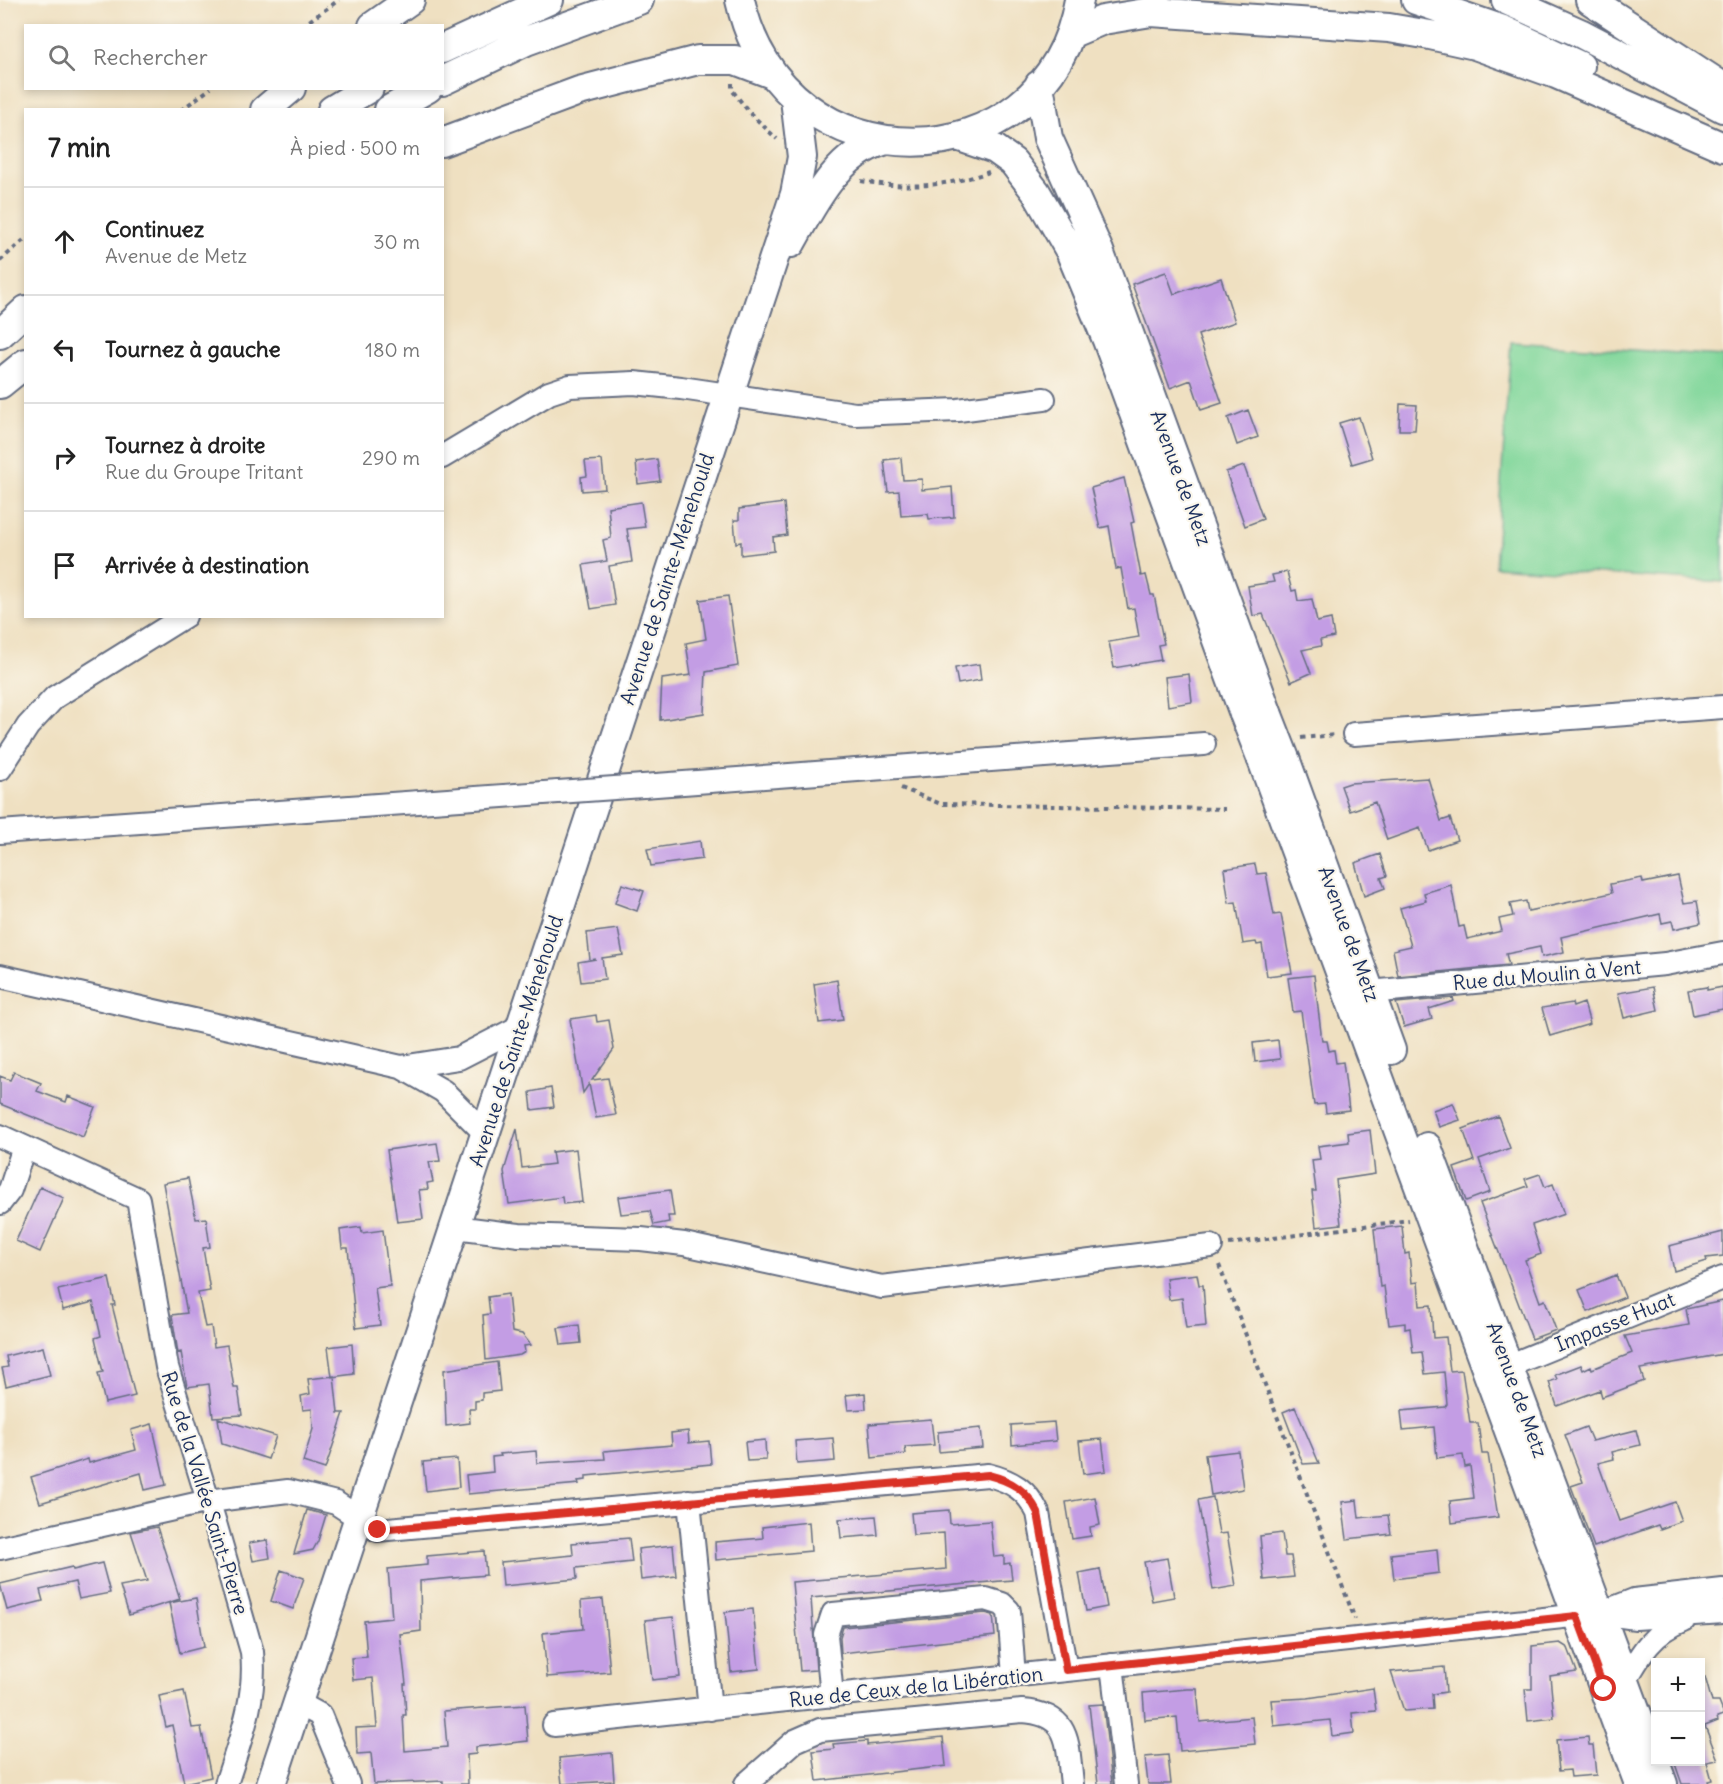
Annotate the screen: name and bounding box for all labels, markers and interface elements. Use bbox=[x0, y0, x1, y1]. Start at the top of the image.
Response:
search box bbox=[24, 24, 444, 90]
icon: search bbox=[45, 41, 78, 74]
text: Rechercher bbox=[93, 43, 208, 71]
text: 7 min bbox=[48, 131, 111, 164]
text: À pied · 500 m bbox=[290, 135, 420, 160]
text: Continuez bbox=[105, 215, 204, 243]
icon: ahead bbox=[48, 225, 81, 258]
text: 30 m bbox=[373, 229, 420, 254]
text: Avenue de Metz bbox=[105, 243, 247, 268]
icon: left bbox=[48, 333, 81, 366]
text: Tournez à gauche bbox=[105, 335, 281, 363]
text: 180 m bbox=[365, 337, 420, 362]
street label: Avenue de Metz bbox=[1145, 407, 1218, 549]
text: Tournez à droite bbox=[105, 431, 265, 459]
icon: right bbox=[48, 441, 81, 474]
text: 290 m bbox=[362, 445, 420, 470]
street label: Avenue de Sainte-Ménehould bbox=[614, 450, 719, 708]
text: Rue du Groupe Tritant bbox=[105, 459, 303, 484]
icon: arrive bbox=[48, 549, 81, 582]
text: Arrivée à destination bbox=[105, 551, 309, 579]
street label: Avenue de Metz bbox=[1313, 863, 1386, 1005]
street label: Avenue de Sainte-Ménehould bbox=[463, 912, 568, 1170]
street label: Rue du Moulin à Vent bbox=[1452, 954, 1642, 995]
street label: Impasse Huat bbox=[1551, 1286, 1679, 1357]
street label: Avenue de Metz bbox=[1481, 1319, 1554, 1461]
street label: Rue de la Vallée Saint-Pierre bbox=[157, 1368, 254, 1618]
route end bbox=[364, 1516, 390, 1542]
map controls bbox=[1651, 1658, 1705, 1766]
button: + bbox=[1651, 1658, 1705, 1712]
street label: Rue de Ceux de la Libération bbox=[788, 1661, 1044, 1712]
route start bbox=[1590, 1675, 1616, 1701]
button: − bbox=[1651, 1712, 1705, 1766]

